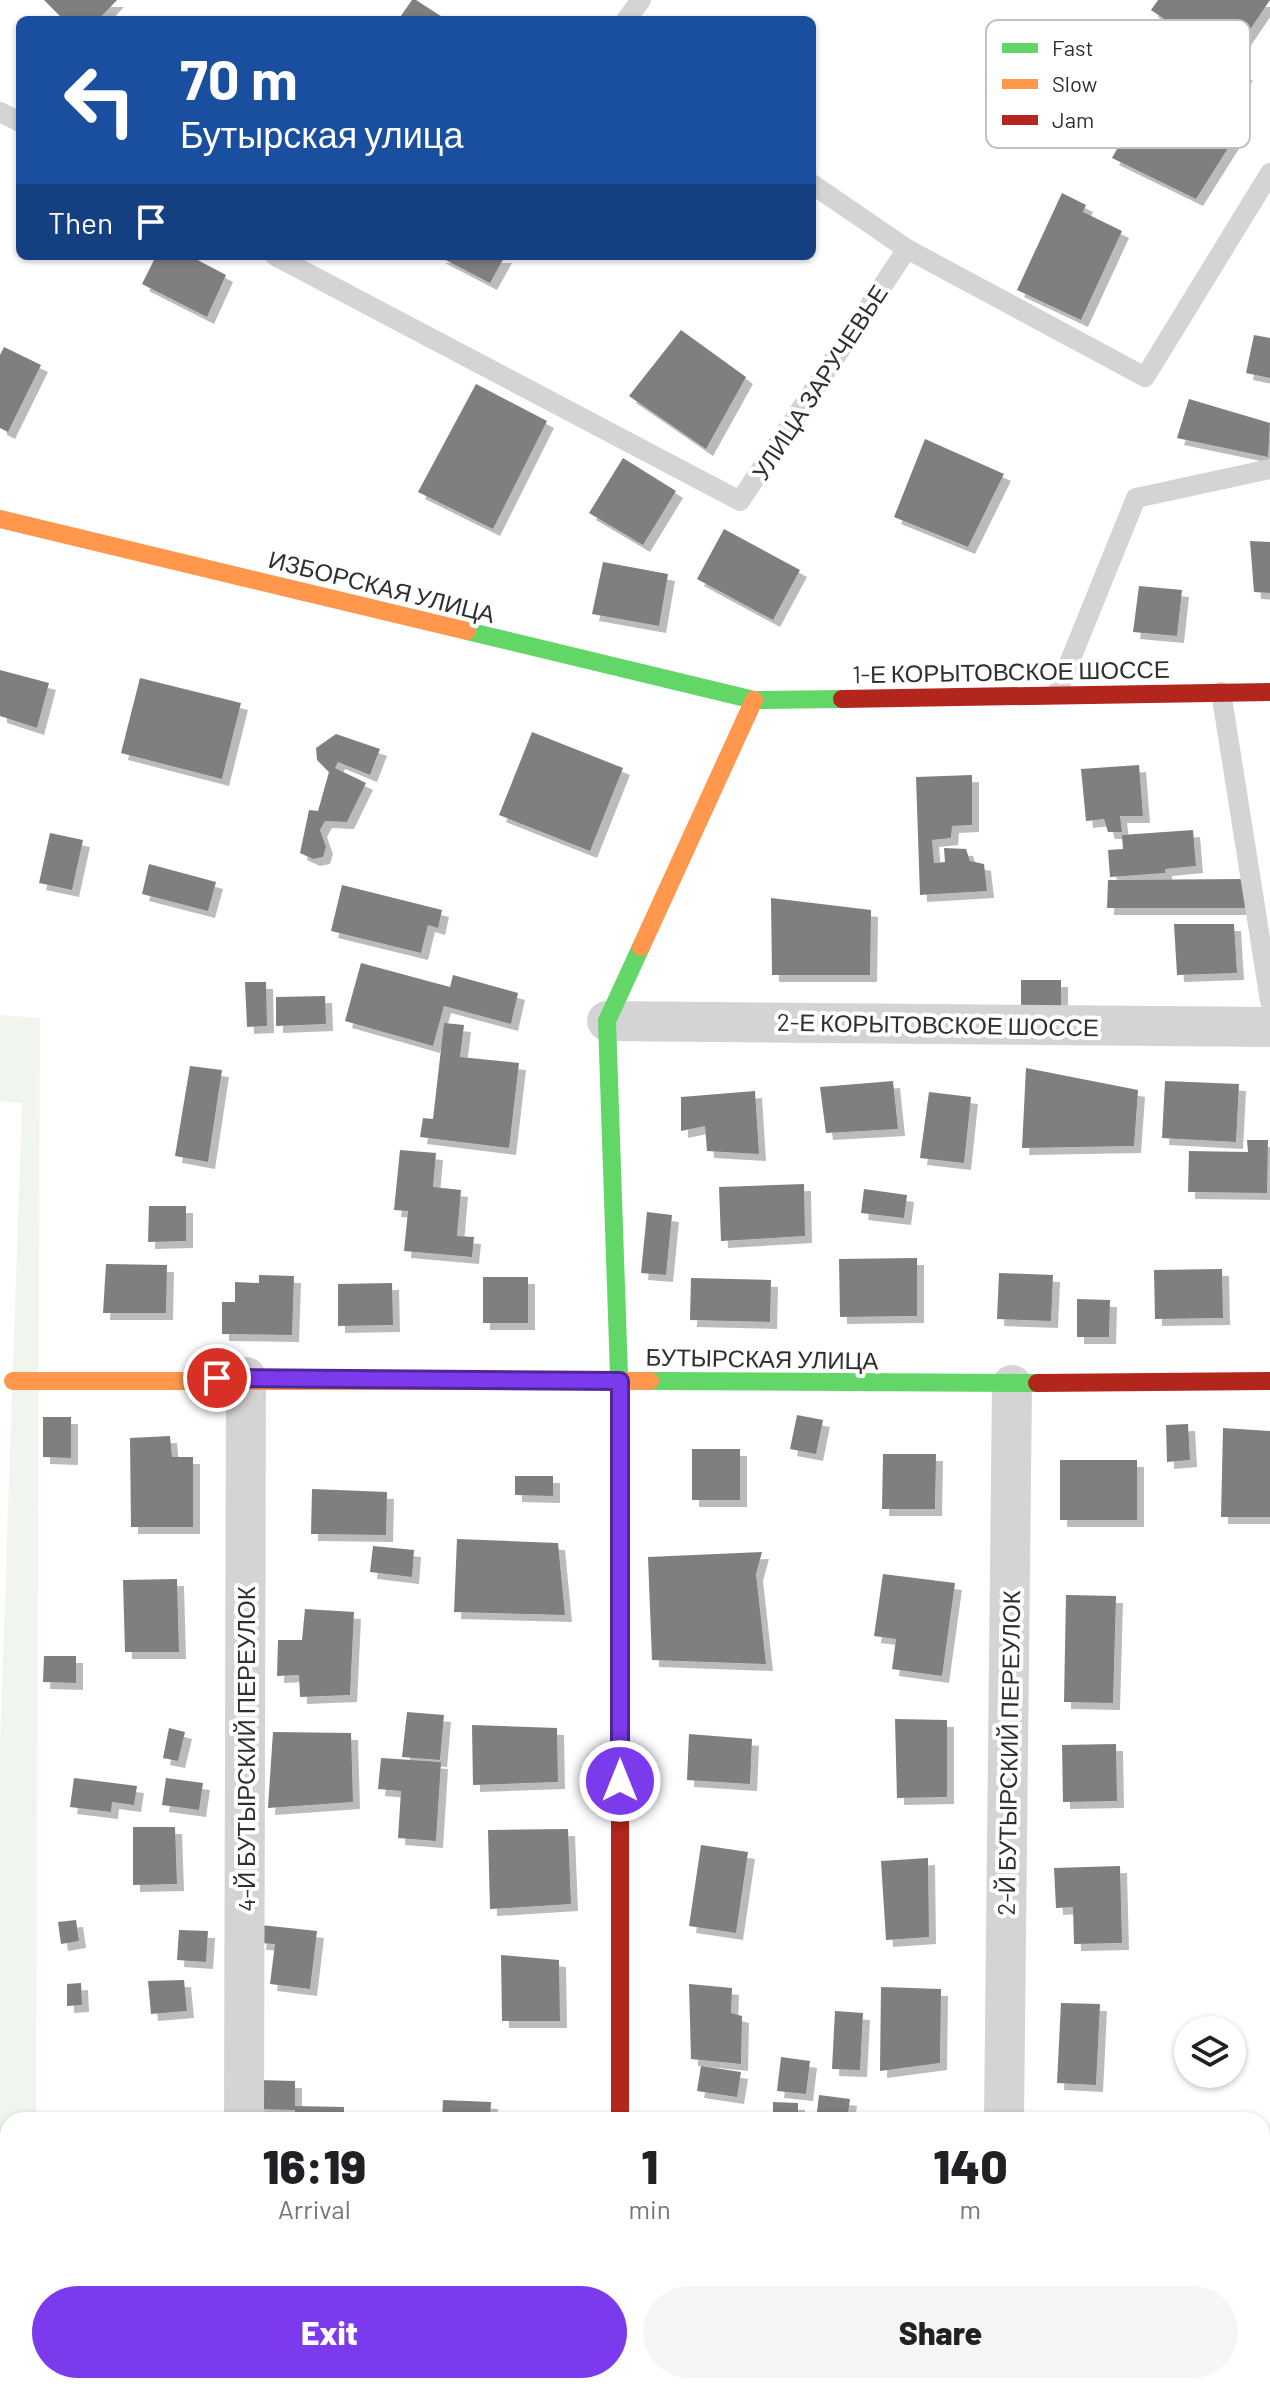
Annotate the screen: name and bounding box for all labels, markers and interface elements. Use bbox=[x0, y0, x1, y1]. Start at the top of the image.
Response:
legend bbox=[986, 20, 1250, 148]
text: Fast bbox=[1052, 34, 1094, 60]
text: 70 m bbox=[180, 44, 298, 111]
icon: left bbox=[48, 48, 152, 152]
text: Slow bbox=[1052, 70, 1097, 96]
text: Jam bbox=[1052, 106, 1094, 132]
text: Бутырская улица bbox=[180, 112, 463, 155]
icon: arrive bbox=[129, 200, 173, 244]
text: Then bbox=[48, 204, 113, 240]
street label: УЛИЦА ЗАРУЧЕВЬЕ bbox=[745, 279, 893, 485]
street label: ИЗБОРСКАЯ УЛИЦА bbox=[266, 544, 498, 628]
street label: 1-Е КОРЫТОВСКОЕ ШОССЕ bbox=[852, 654, 1170, 688]
street label: 2-Е КОРЫТОВСКОЕ ШОССЕ bbox=[777, 1007, 1099, 1041]
street label: БУТЫРСКАЯ УЛИЦА bbox=[645, 1341, 879, 1375]
pin bbox=[183, 1344, 251, 1412]
icon: arrive bbox=[195, 1356, 239, 1400]
street label: 4-Й БУТЫРСКИЙ ПЕРЕУЛОК bbox=[231, 1586, 260, 1912]
street label: 2-Й БУТЫРСКИЙ ПЕРЕУЛОК bbox=[991, 1590, 1025, 1916]
position arrow bbox=[578, 1739, 662, 1823]
map controls bbox=[1174, 2016, 1246, 2088]
button: layers bbox=[1174, 2016, 1246, 2088]
text: 16:19 bbox=[262, 2136, 366, 2194]
text: 1 bbox=[641, 2136, 658, 2194]
text: 140 bbox=[933, 2136, 1008, 2194]
text: Arrival bbox=[278, 2193, 351, 2224]
text: min bbox=[629, 2193, 671, 2224]
text: m bbox=[960, 2193, 981, 2224]
button: Exit bbox=[32, 2286, 627, 2378]
button: Share bbox=[643, 2286, 1238, 2378]

